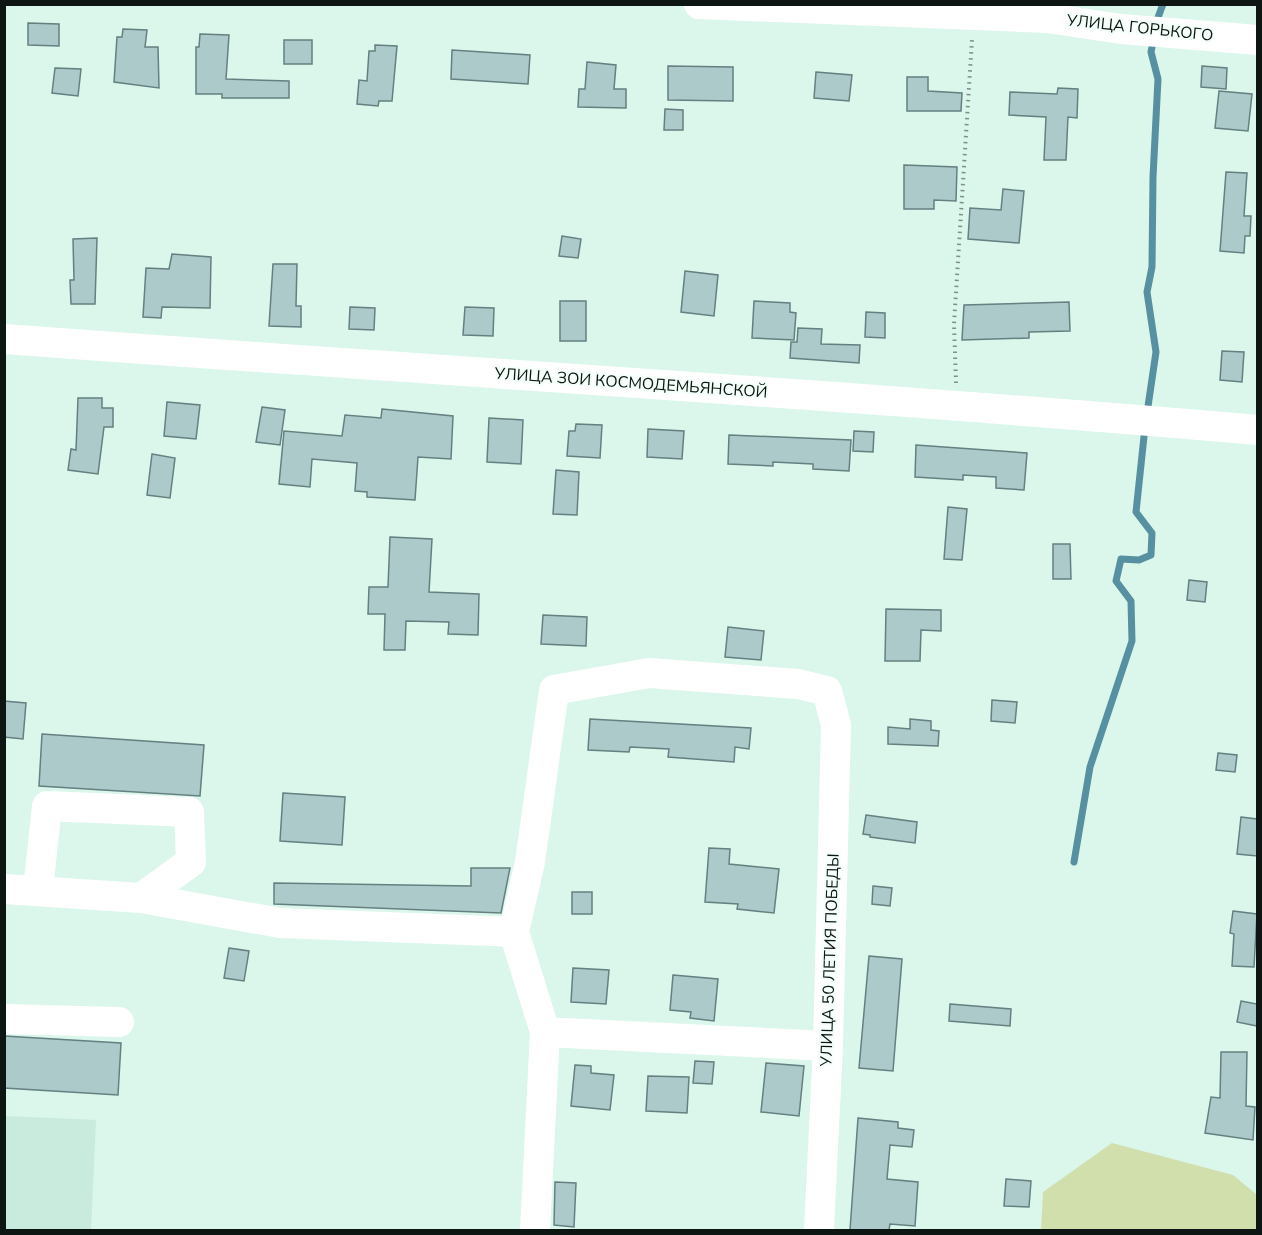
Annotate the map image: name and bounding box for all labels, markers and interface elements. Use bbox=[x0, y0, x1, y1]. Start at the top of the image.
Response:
street label: УЛИЦА ГОРЬКОГО bbox=[1065, 9, 1214, 47]
street label: УЛИЦА ЗОИ КОСМОДЕМЬЯНСКОЙ bbox=[493, 362, 768, 404]
street label: УЛИЦА 50 ЛЕТИЯ ПОБЕДЫ bbox=[815, 853, 845, 1068]

